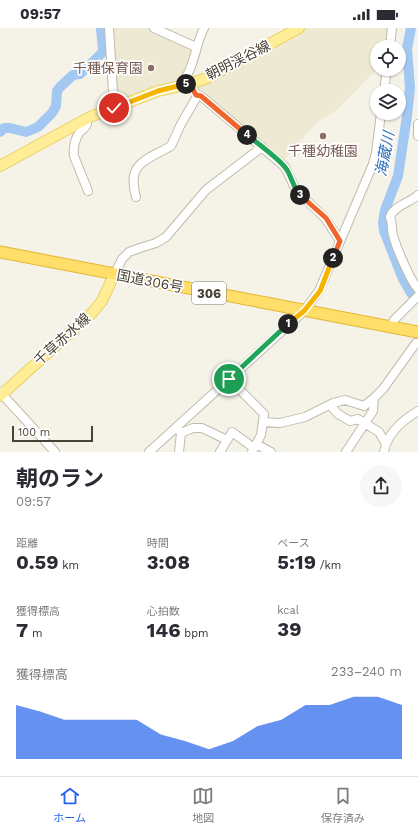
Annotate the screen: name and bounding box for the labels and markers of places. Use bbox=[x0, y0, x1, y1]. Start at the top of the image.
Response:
place label: 千種保育園 bbox=[73, 60, 143, 76]
marker: 千種保育園 bbox=[146, 63, 156, 73]
pin: 5 bbox=[176, 74, 196, 94]
pin bbox=[97, 91, 131, 125]
pin: 4 bbox=[237, 125, 257, 145]
marker: 千種幼稚園 bbox=[318, 131, 328, 141]
place label: 千種幼稚園 bbox=[288, 143, 358, 159]
pin: 3 bbox=[290, 185, 310, 205]
pin: 2 bbox=[323, 248, 343, 268]
pin: 1 bbox=[278, 314, 298, 334]
pin bbox=[212, 362, 246, 396]

